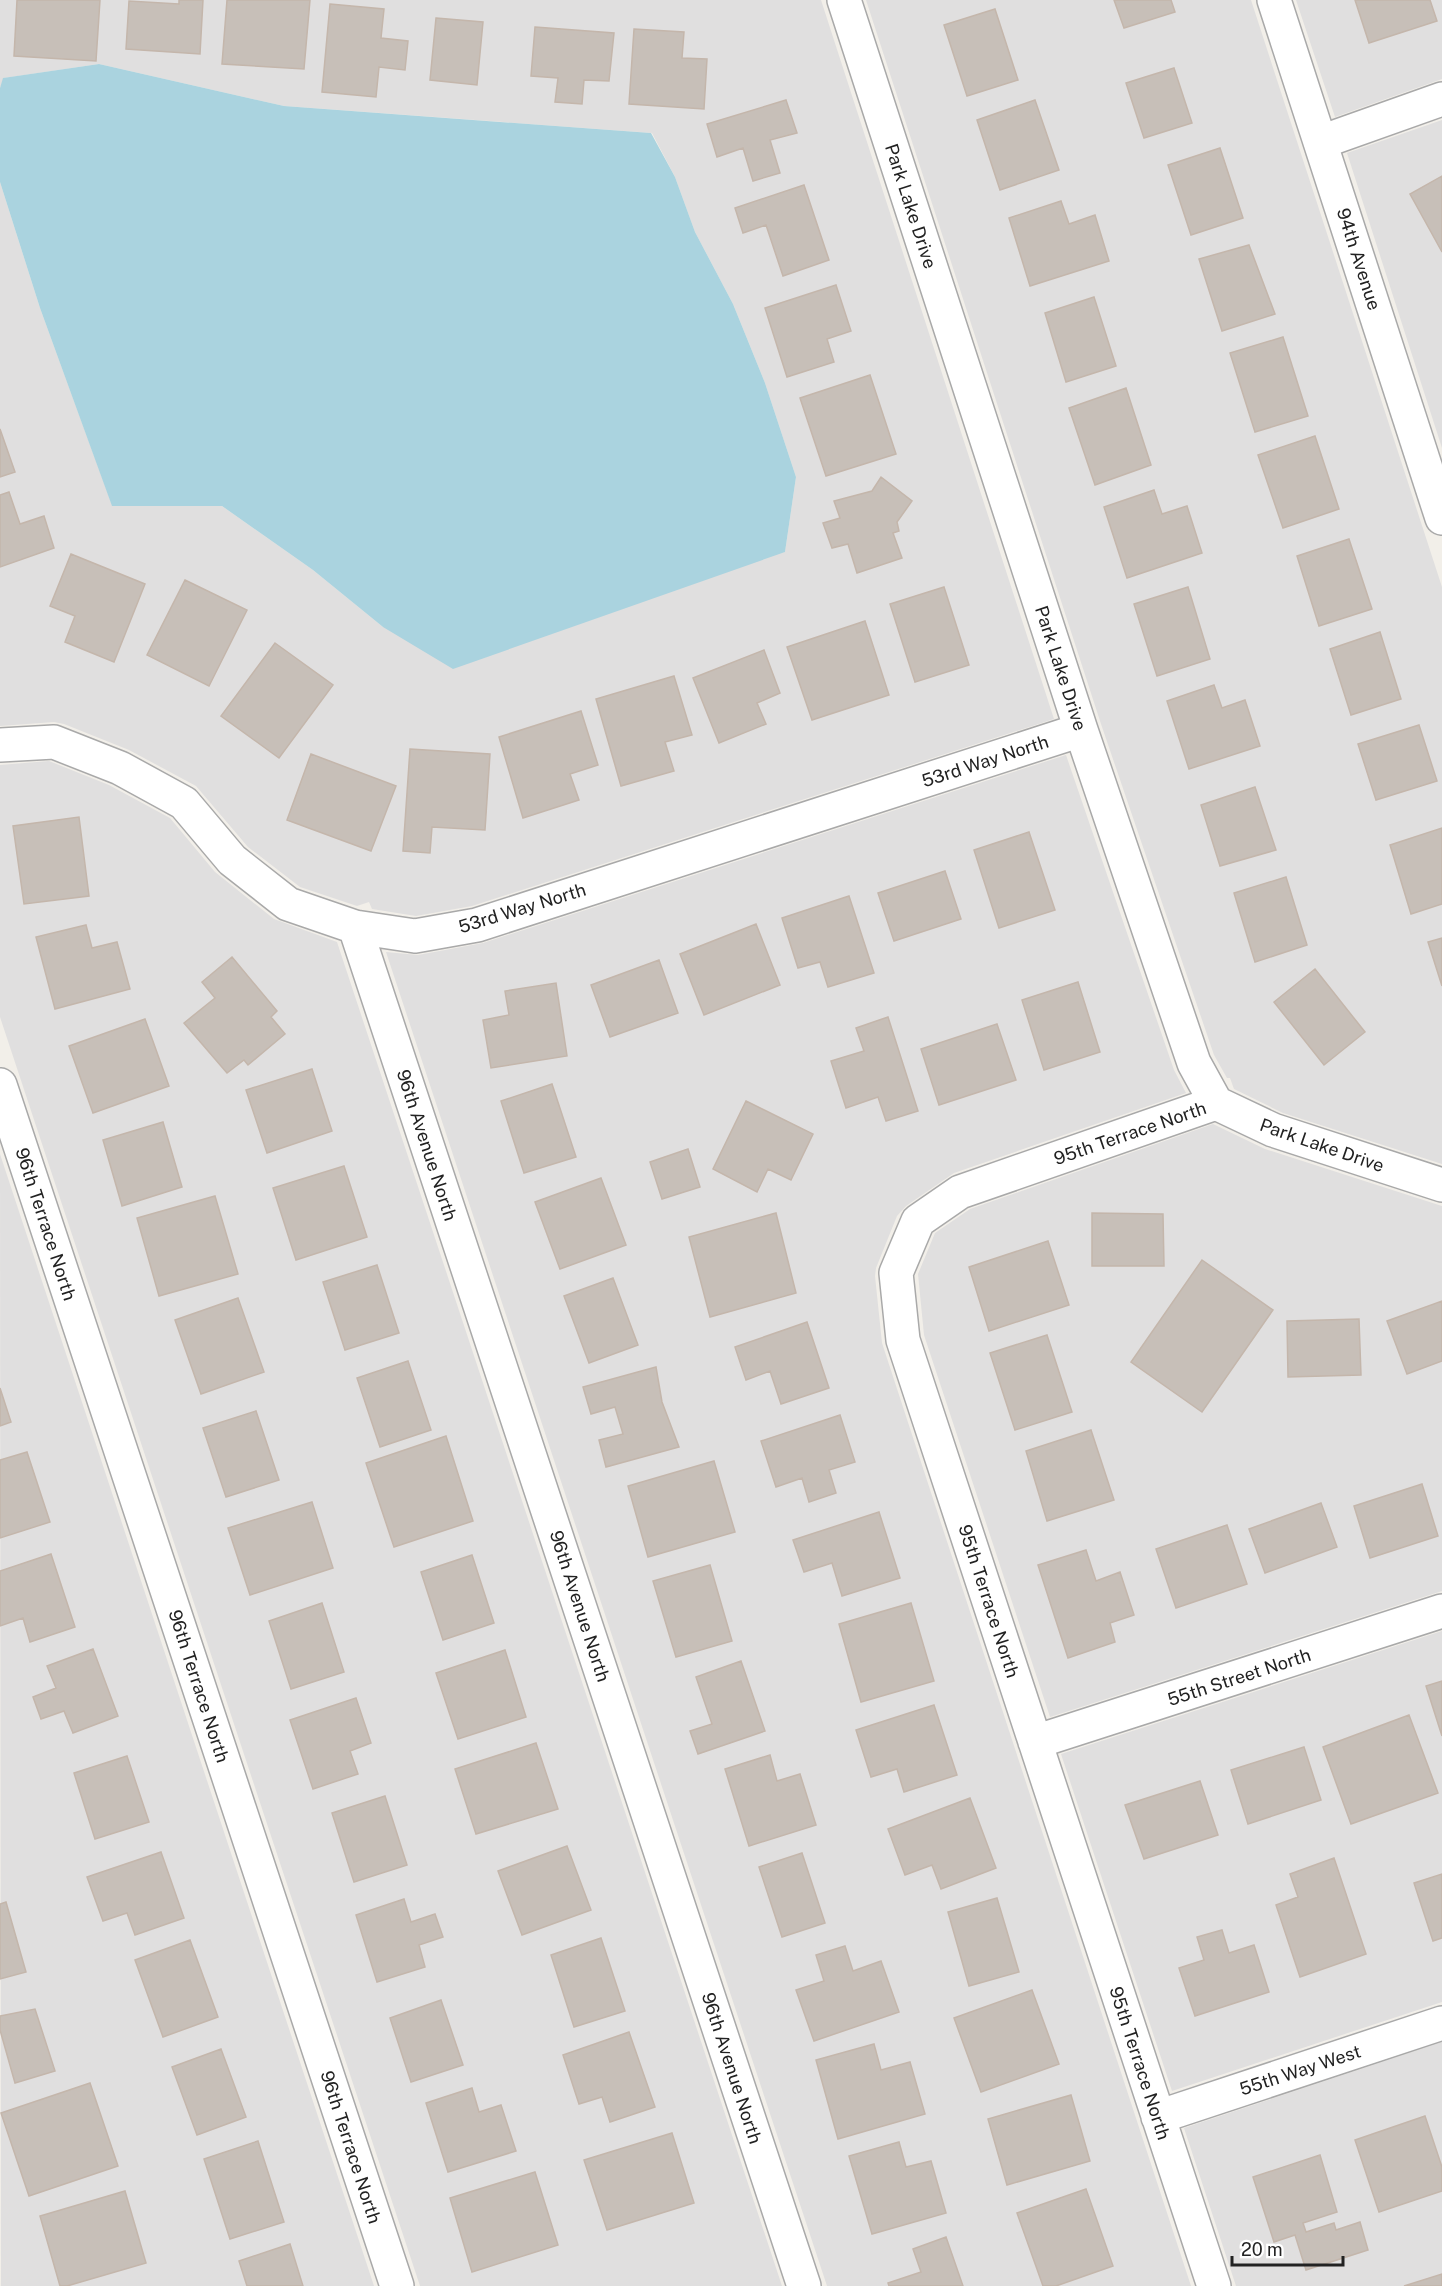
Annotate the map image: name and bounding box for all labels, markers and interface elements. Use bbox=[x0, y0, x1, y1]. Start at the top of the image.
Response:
street label: Park Lake Drive bbox=[881, 141, 941, 271]
street label: 94th Avenue bbox=[1333, 205, 1385, 313]
street label: Park Lake Drive bbox=[1031, 603, 1091, 733]
street label: 53rd Way North bbox=[919, 731, 1051, 791]
street label: 53rd Way North bbox=[456, 879, 588, 937]
street label: 96th Avenue North bbox=[393, 1067, 461, 1223]
street label: 95th Terrace North bbox=[1051, 1097, 1209, 1169]
street label: Park Lake Drive bbox=[1257, 1114, 1387, 1176]
street label: 96th Terrace North bbox=[11, 1145, 81, 1303]
street label: 95th Terrace North bbox=[954, 1522, 1024, 1680]
street label: 96th Avenue North bbox=[546, 1528, 614, 1684]
street label: 96th Terrace North bbox=[164, 1607, 234, 1765]
street label: 55th Street North bbox=[1165, 1644, 1313, 1710]
street label: 95th Terrace North bbox=[1105, 1984, 1175, 2142]
street label: 96th Avenue North bbox=[698, 1990, 766, 2146]
street label: 55th Way West bbox=[1237, 2040, 1363, 2100]
street label: 96th Terrace North bbox=[316, 2068, 386, 2226]
scale bar bbox=[1232, 2229, 1343, 2267]
text: 20 m bbox=[1241, 2239, 1283, 2260]

